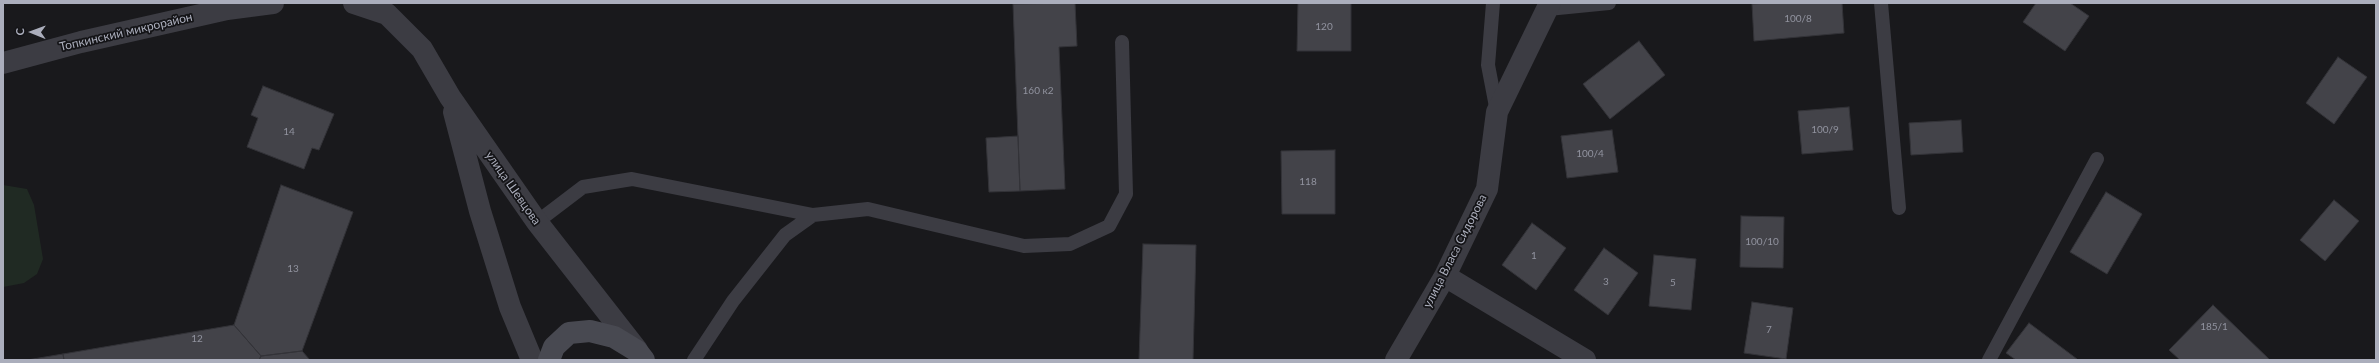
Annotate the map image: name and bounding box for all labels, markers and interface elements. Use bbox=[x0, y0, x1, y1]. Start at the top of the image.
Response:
street label: Топкинский микрорайон bbox=[58, 10, 194, 54]
north arrow bbox=[12, 12, 52, 52]
house number: 100/8 bbox=[1784, 13, 1812, 25]
house number: 120 bbox=[1315, 21, 1333, 33]
text: С bbox=[13, 28, 26, 36]
house number: 160 к2 bbox=[1023, 85, 1053, 97]
house number: 100/9 bbox=[1811, 124, 1839, 136]
house number: 14 bbox=[283, 126, 295, 138]
street label: улица Шевцова bbox=[482, 148, 544, 228]
house number: 100/4 bbox=[1576, 148, 1604, 160]
house number: 118 bbox=[1299, 176, 1317, 188]
street label: улица Власа Сидорова bbox=[1420, 192, 1490, 310]
house number: 100/10 bbox=[1745, 236, 1779, 248]
house number: 1 bbox=[1531, 250, 1537, 262]
house number: 13 bbox=[287, 263, 299, 275]
house number: 3 bbox=[1603, 276, 1609, 288]
house number: 5 bbox=[1670, 277, 1676, 289]
house number: 185/1 bbox=[2200, 321, 2228, 333]
house number: 7 bbox=[1766, 324, 1772, 336]
house number: 12 bbox=[191, 333, 203, 345]

